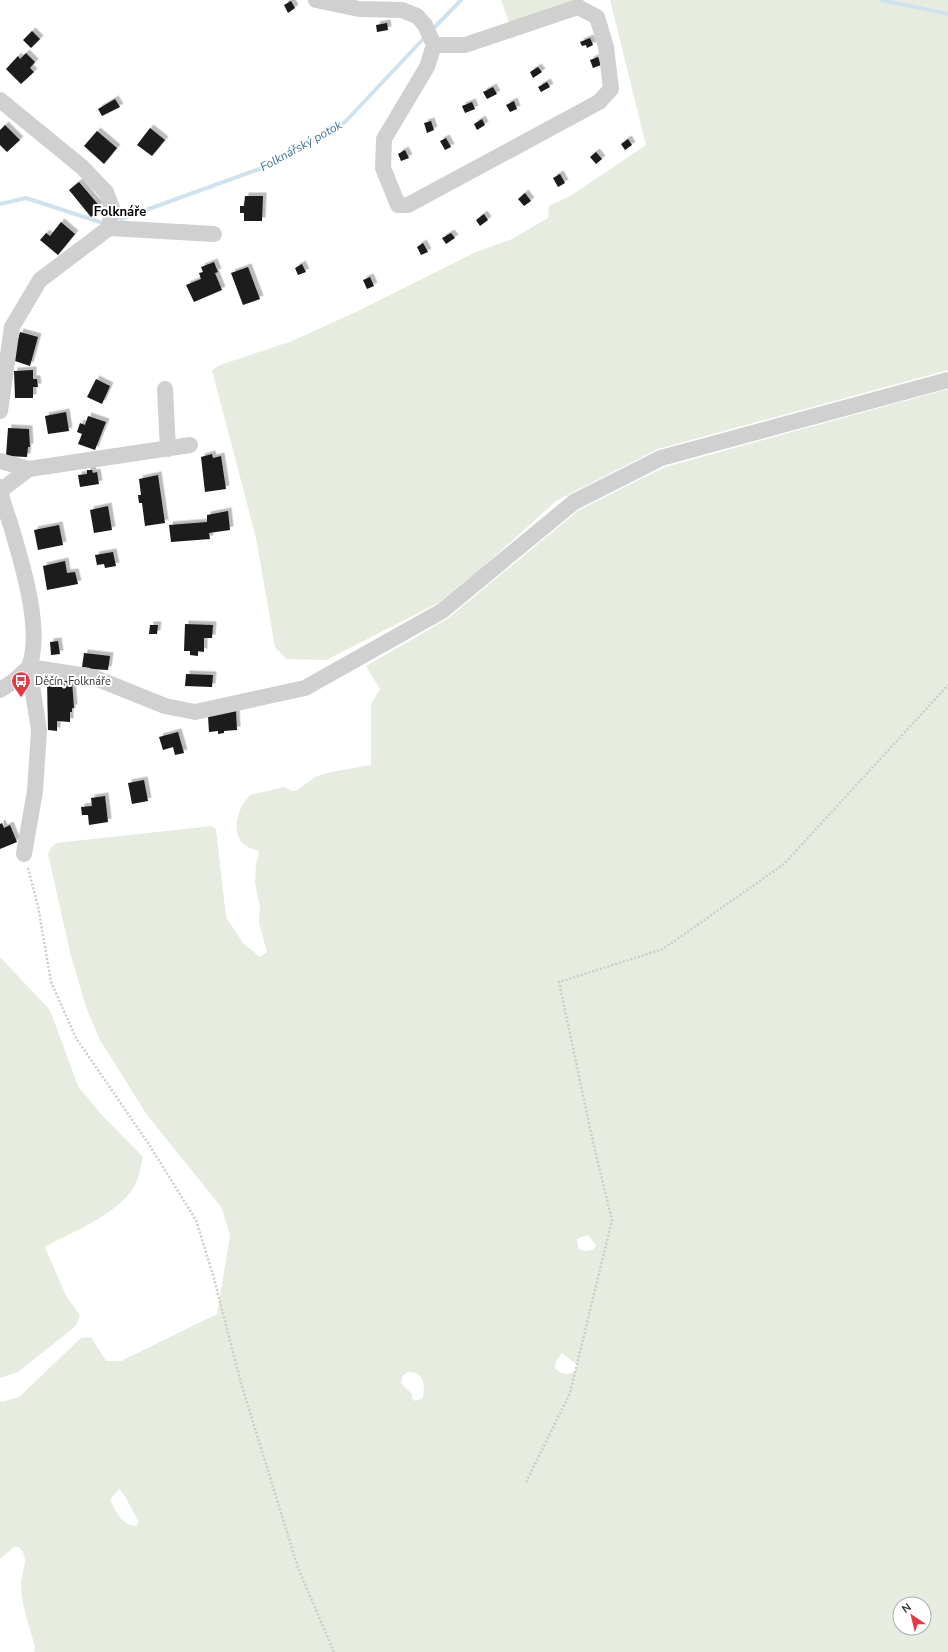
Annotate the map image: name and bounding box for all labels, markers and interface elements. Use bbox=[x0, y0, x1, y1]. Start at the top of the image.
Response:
water label: Folknářský potok bbox=[257, 116, 346, 175]
district label: Folknáře bbox=[94, 203, 146, 221]
bus stop icon: Děčín, Folknáře bbox=[10, 670, 32, 698]
place label: Děčín, Folknáře bbox=[35, 674, 111, 689]
north arrow bbox=[892, 1596, 932, 1636]
text: N bbox=[899, 1600, 914, 1617]

